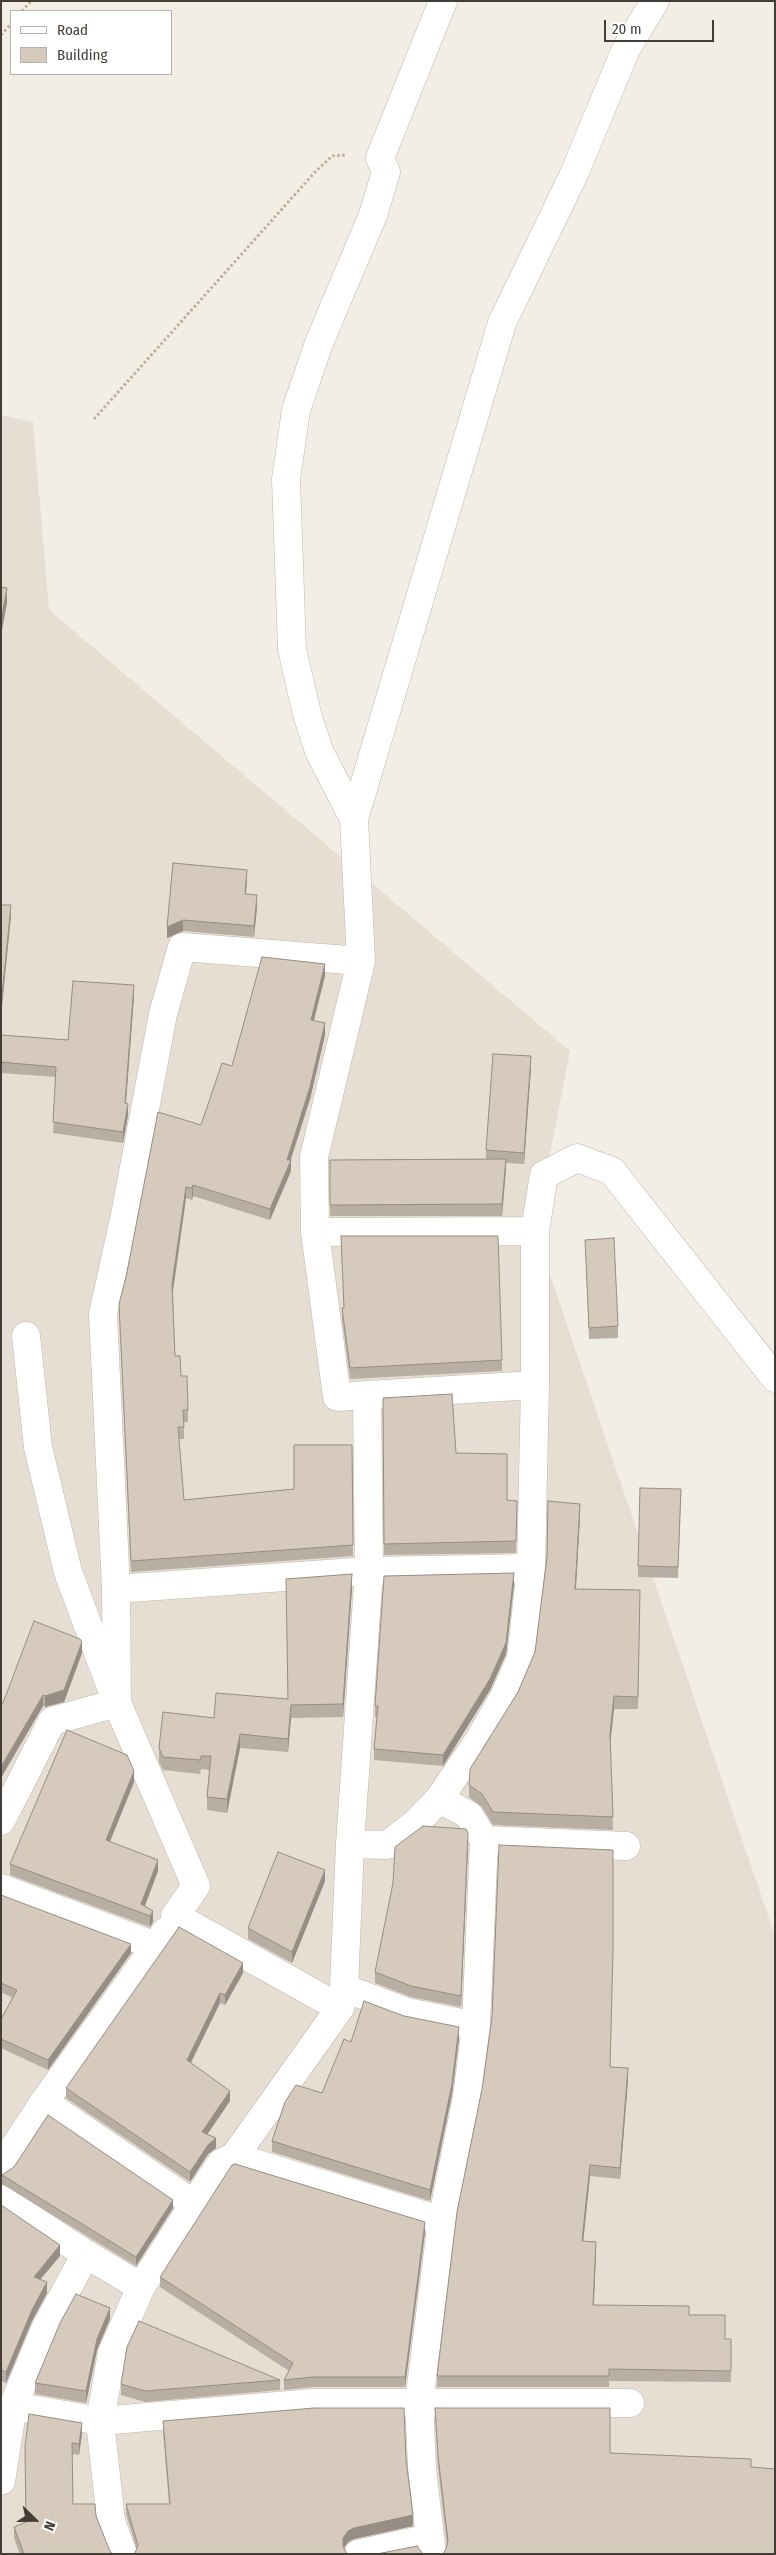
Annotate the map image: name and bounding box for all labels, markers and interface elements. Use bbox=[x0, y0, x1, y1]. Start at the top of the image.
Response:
legend bbox=[10, 10, 172, 75]
scale bar bbox=[606, 10, 716, 42]
text: 20 m bbox=[612, 20, 642, 38]
text: Road bbox=[57, 21, 88, 39]
text: Building bbox=[57, 46, 108, 64]
north arrow bbox=[10, 2495, 60, 2545]
text: N bbox=[40, 2519, 59, 2533]

